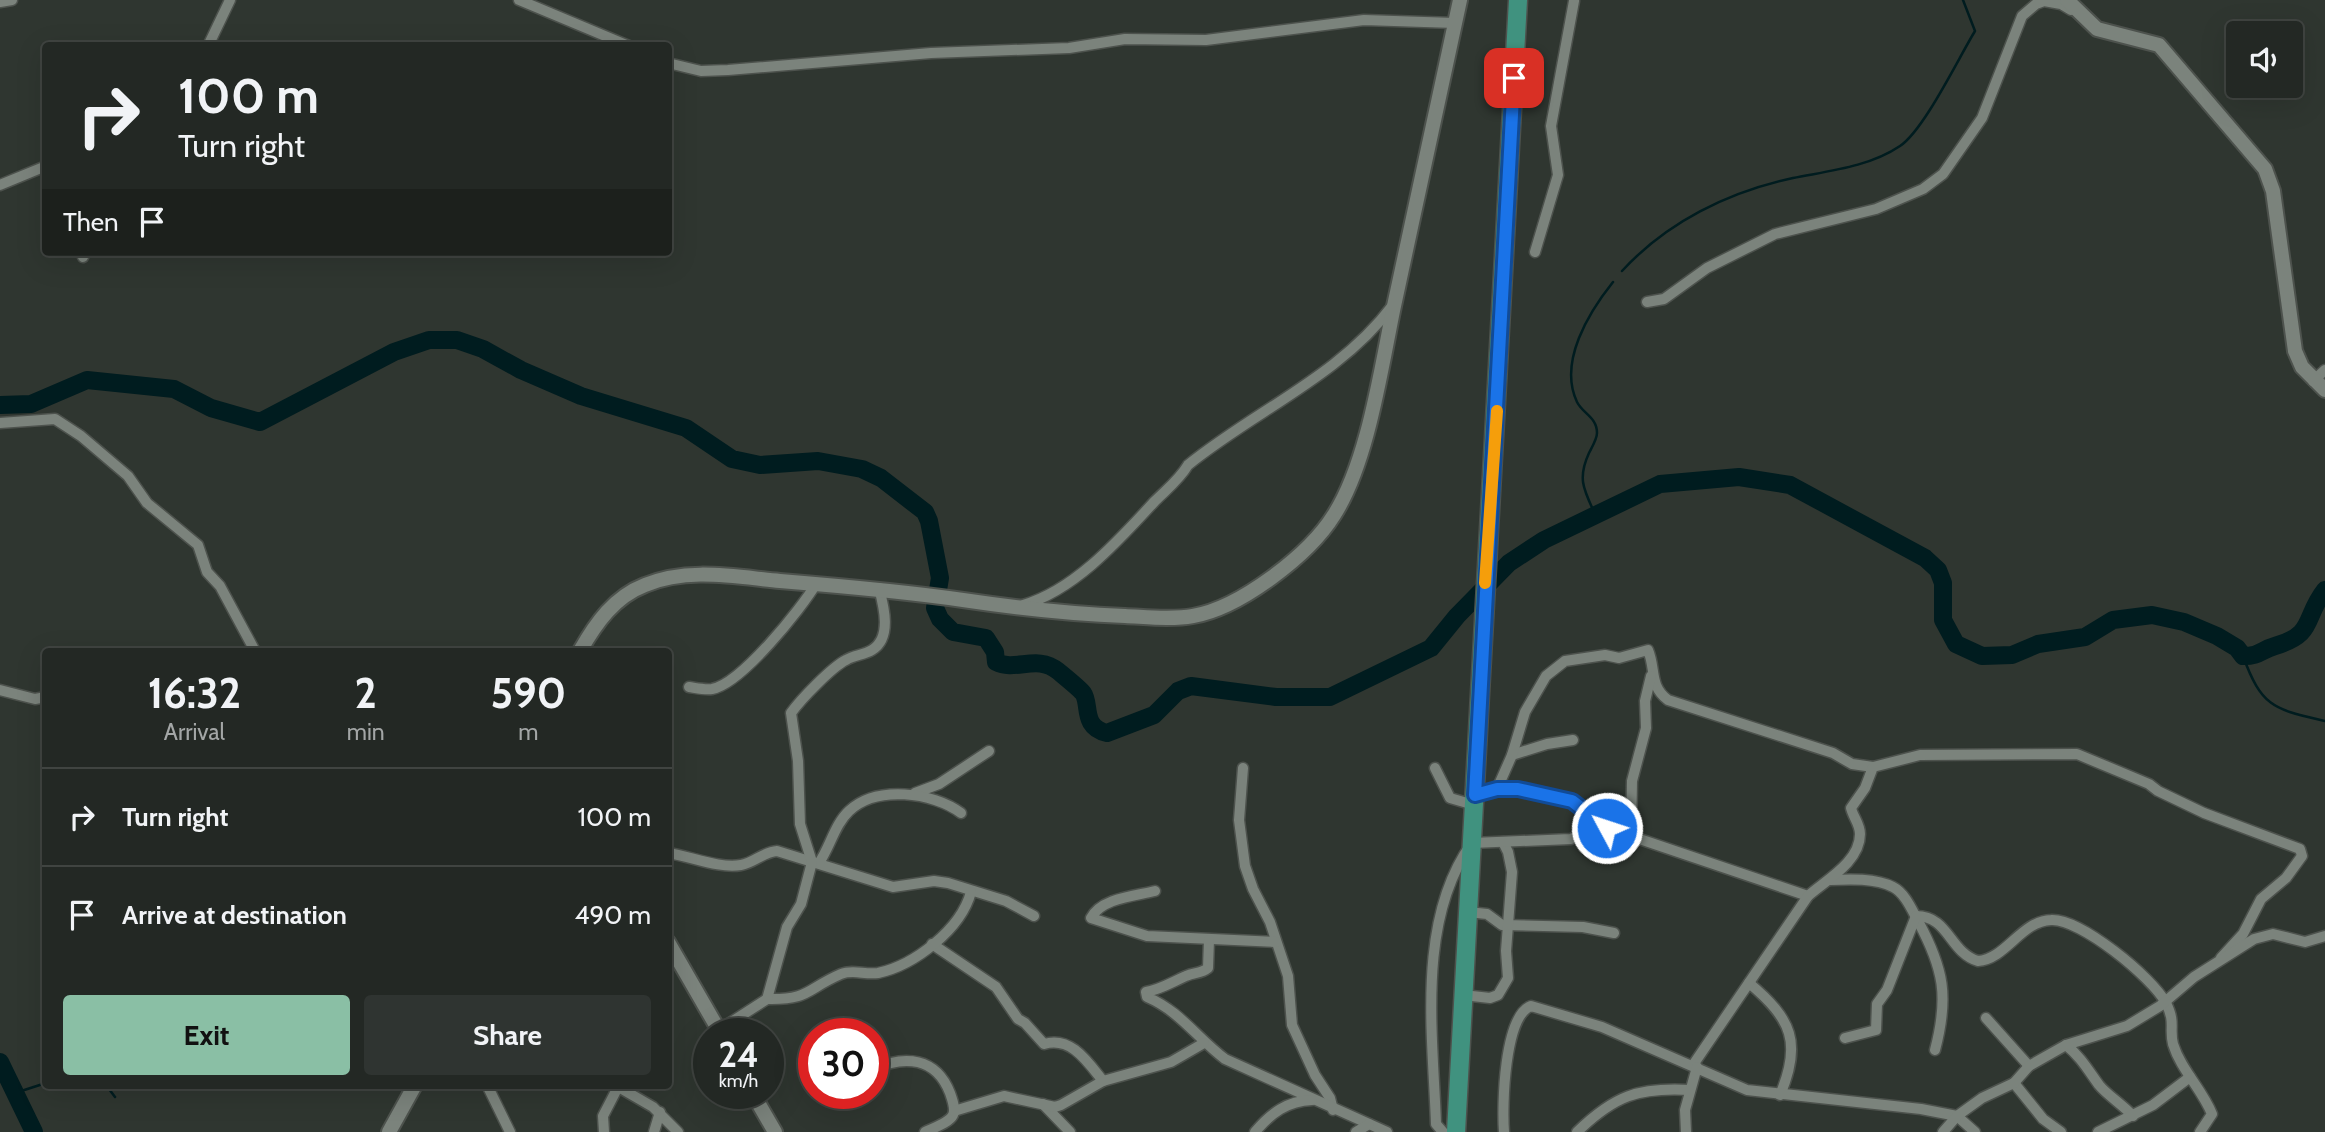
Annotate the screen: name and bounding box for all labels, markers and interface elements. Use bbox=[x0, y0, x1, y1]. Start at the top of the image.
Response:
map controls bbox=[2226, 21, 2303, 98]
button: sound bbox=[2226, 21, 2303, 98]
pin bbox=[1484, 48, 1544, 108]
icon: arrive bbox=[1495, 59, 1533, 97]
text: 100 m bbox=[178, 66, 319, 125]
icon: right bbox=[63, 70, 154, 161]
text: Turn right bbox=[178, 126, 305, 165]
icon: arrive bbox=[133, 203, 171, 241]
text: Then bbox=[63, 206, 119, 238]
text: 16:32 bbox=[148, 667, 241, 719]
text: 2 bbox=[355, 667, 377, 719]
text: 590 bbox=[490, 667, 566, 719]
text: Arrival bbox=[164, 718, 225, 746]
text: min bbox=[347, 718, 385, 746]
text: m bbox=[518, 718, 538, 746]
position arrow bbox=[1570, 791, 1644, 865]
icon: right bbox=[63, 798, 101, 836]
text: Turn right bbox=[122, 801, 228, 833]
text: 100 m bbox=[578, 801, 651, 833]
icon: arrive bbox=[63, 896, 101, 934]
text: Arrive at destination bbox=[122, 899, 347, 931]
text: 490 m bbox=[574, 899, 651, 931]
button: Exit bbox=[63, 995, 350, 1075]
button: Share bbox=[364, 995, 651, 1075]
speed limit sign: 30 bbox=[798, 1018, 889, 1109]
text: 24 bbox=[718, 1033, 759, 1076]
text: km/h bbox=[719, 1070, 758, 1092]

